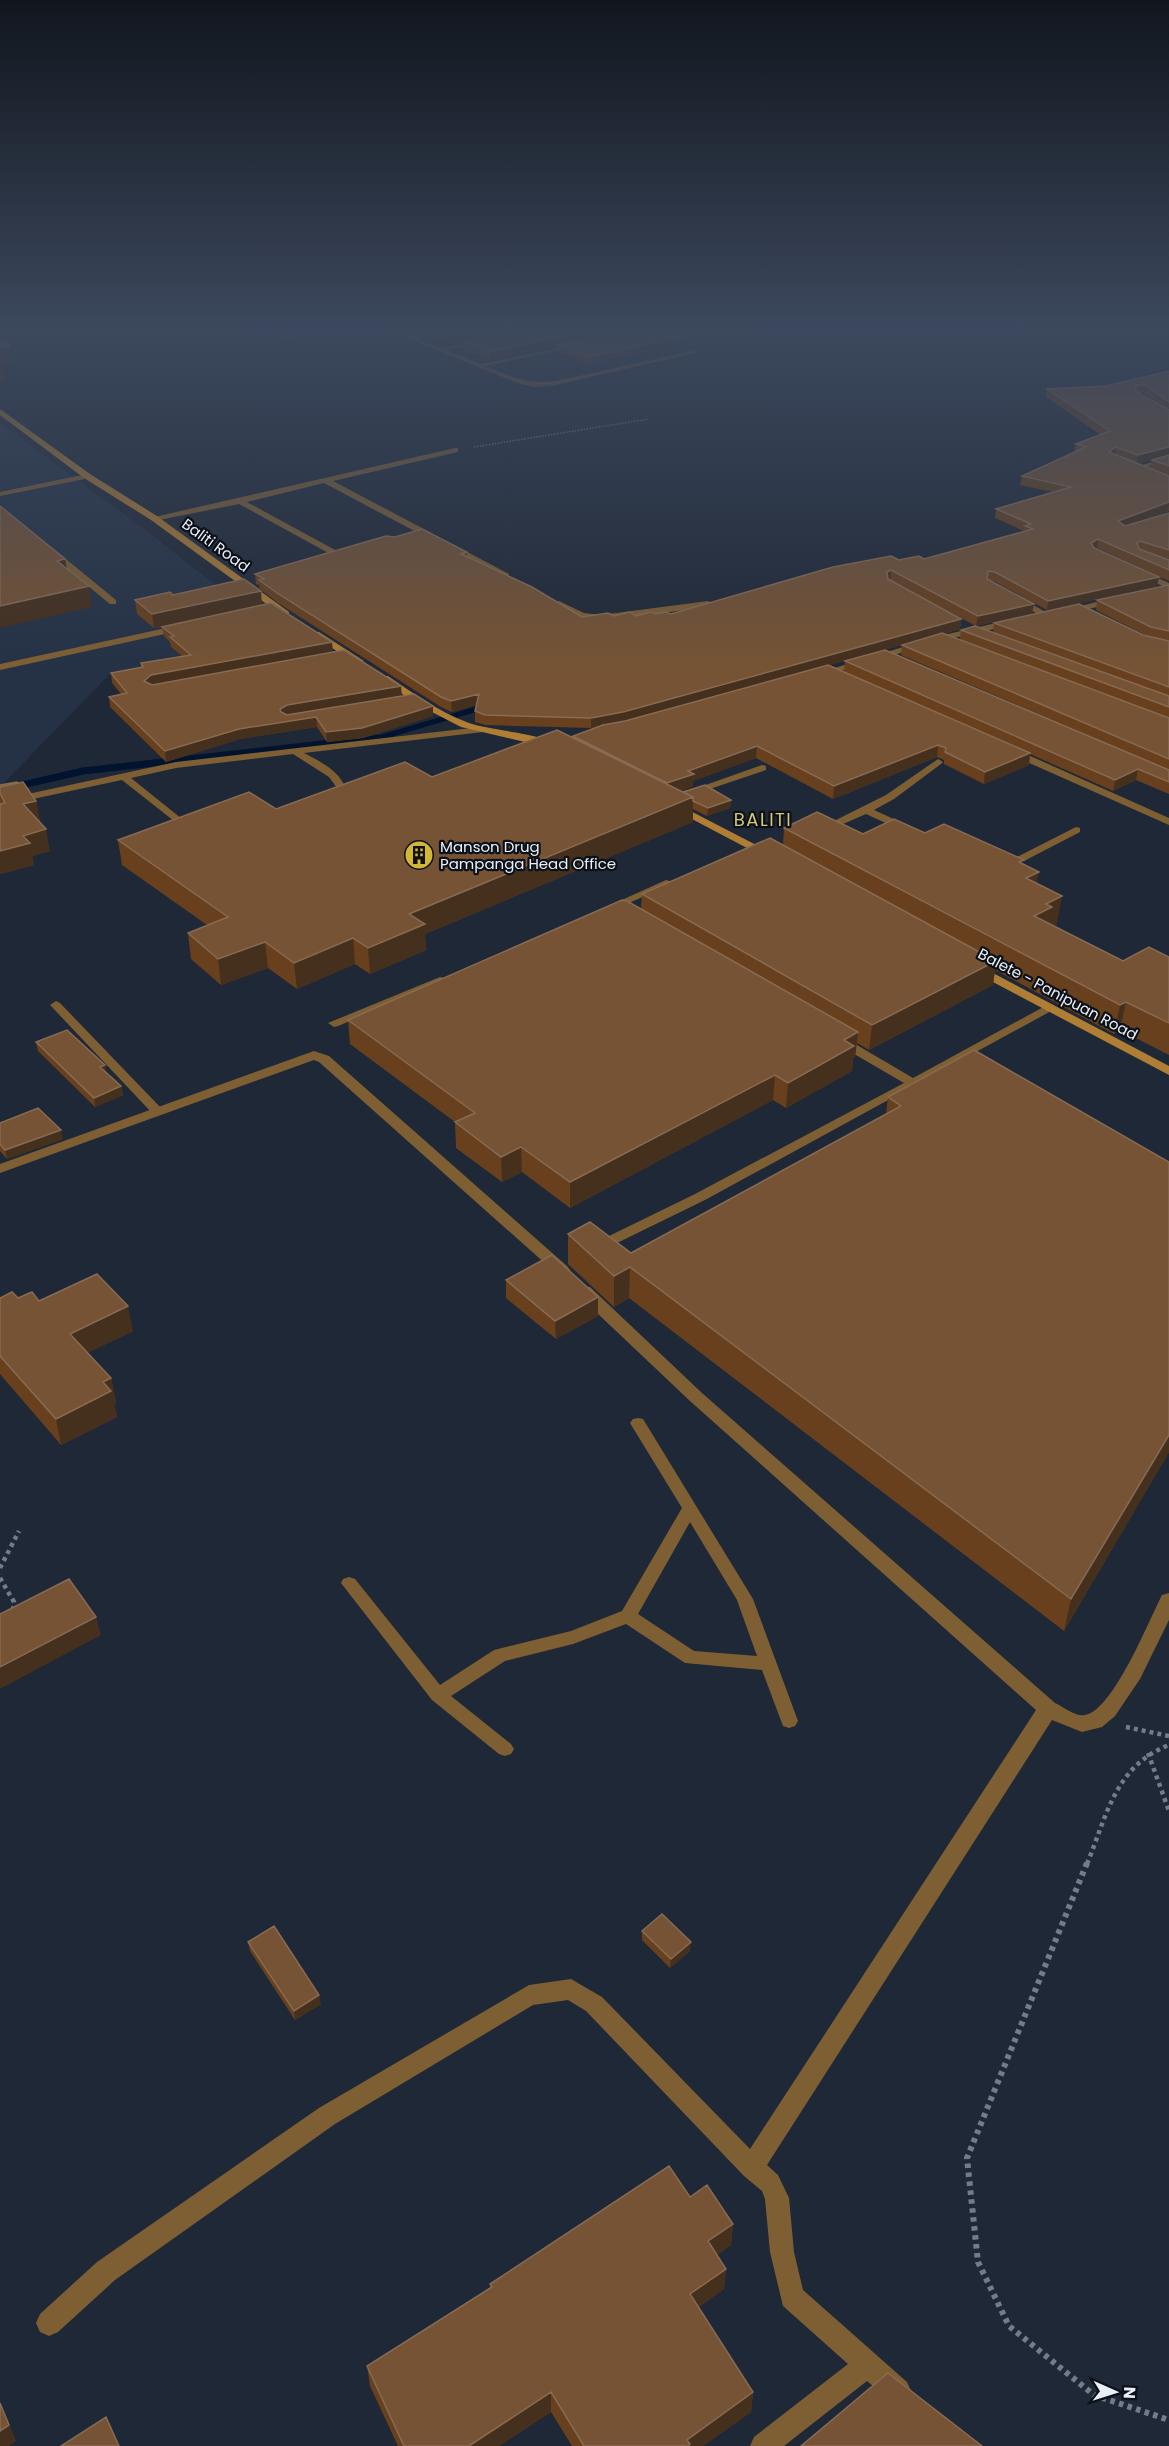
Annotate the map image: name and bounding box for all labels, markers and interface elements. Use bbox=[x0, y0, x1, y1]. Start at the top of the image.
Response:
street label: Baliti Road bbox=[178, 513, 254, 577]
district label: BALITI bbox=[734, 807, 792, 832]
place label: Manson Drug Pampanga Head Office bbox=[440, 836, 616, 874]
building icon: Manson Drug Pampanga Head Office bbox=[403, 839, 435, 871]
street label: Balete - Panipuan Road bbox=[975, 943, 1141, 1045]
north arrow bbox=[1085, 2362, 1145, 2422]
text: N bbox=[1118, 2386, 1141, 2399]

